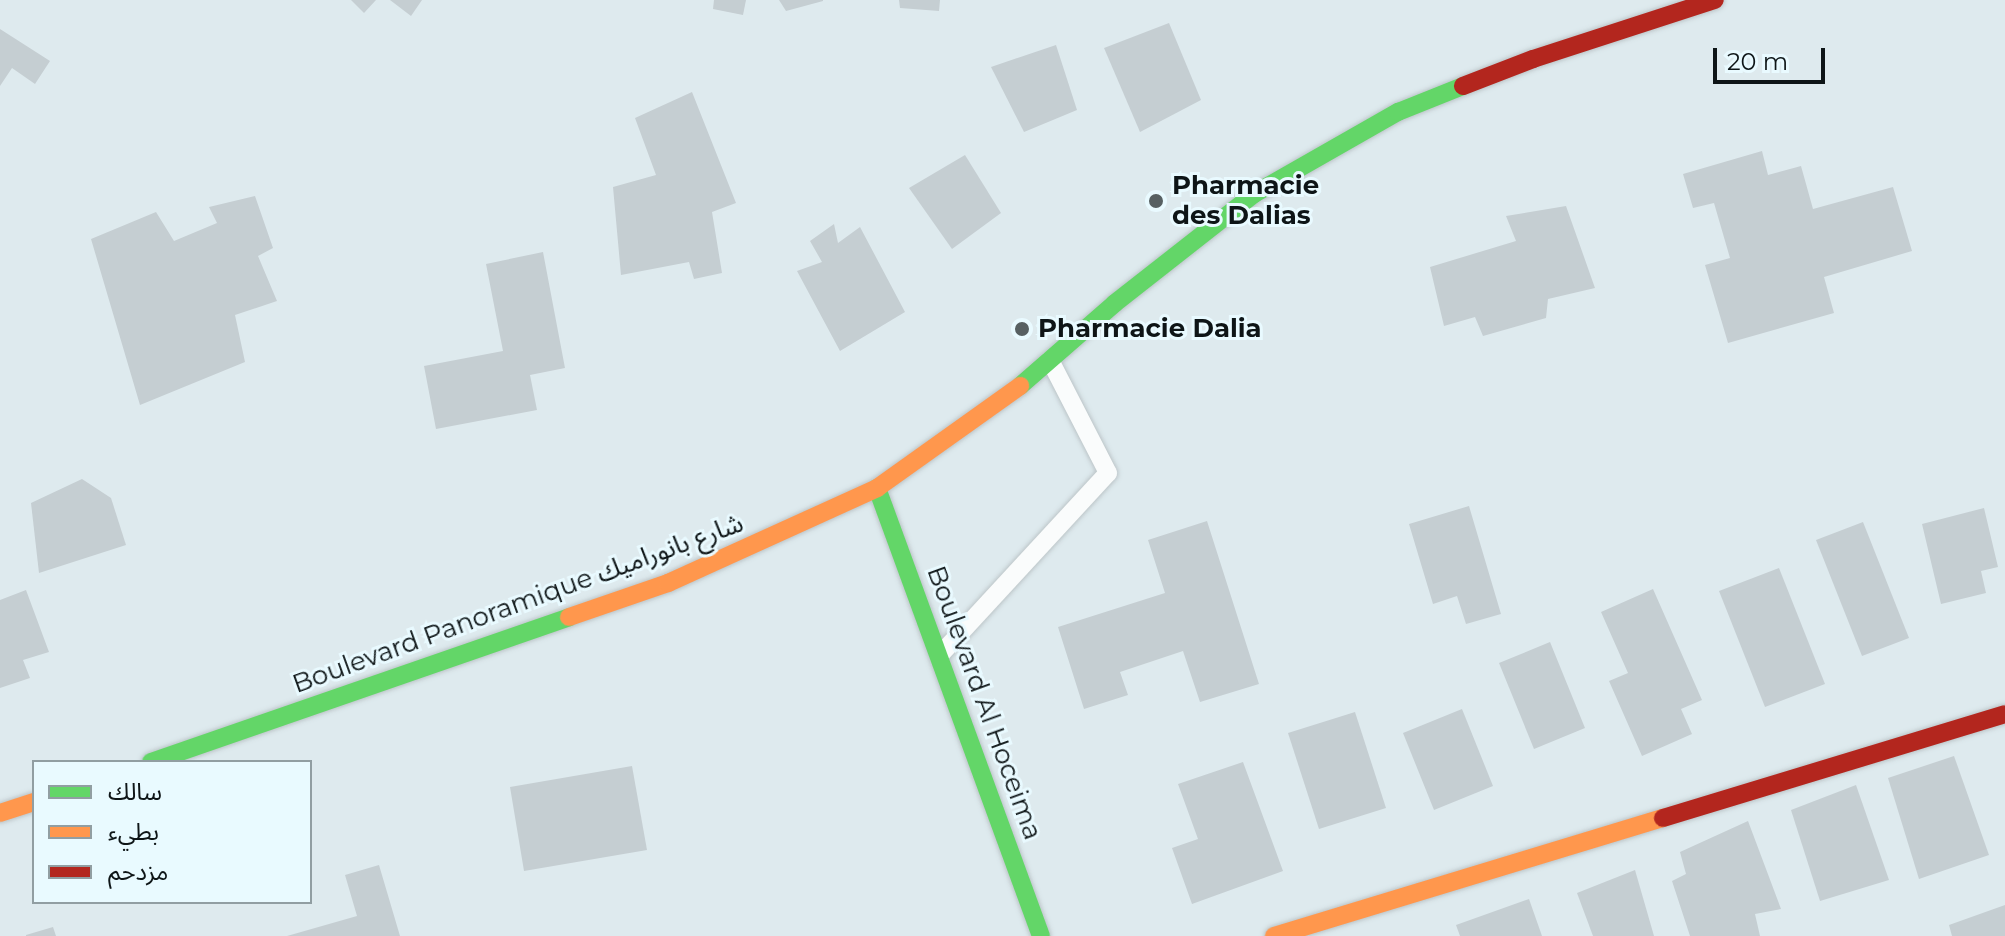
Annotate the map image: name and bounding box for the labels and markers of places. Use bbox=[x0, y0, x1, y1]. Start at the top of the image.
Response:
place label: Pharmacie des Dalias bbox=[1172, 170, 1319, 232]
marker: Pharmacie des Dalias bbox=[1147, 192, 1165, 210]
place label: Pharmacie Dalia bbox=[1038, 313, 1262, 345]
marker: Pharmacie Dalia bbox=[1013, 320, 1031, 338]

